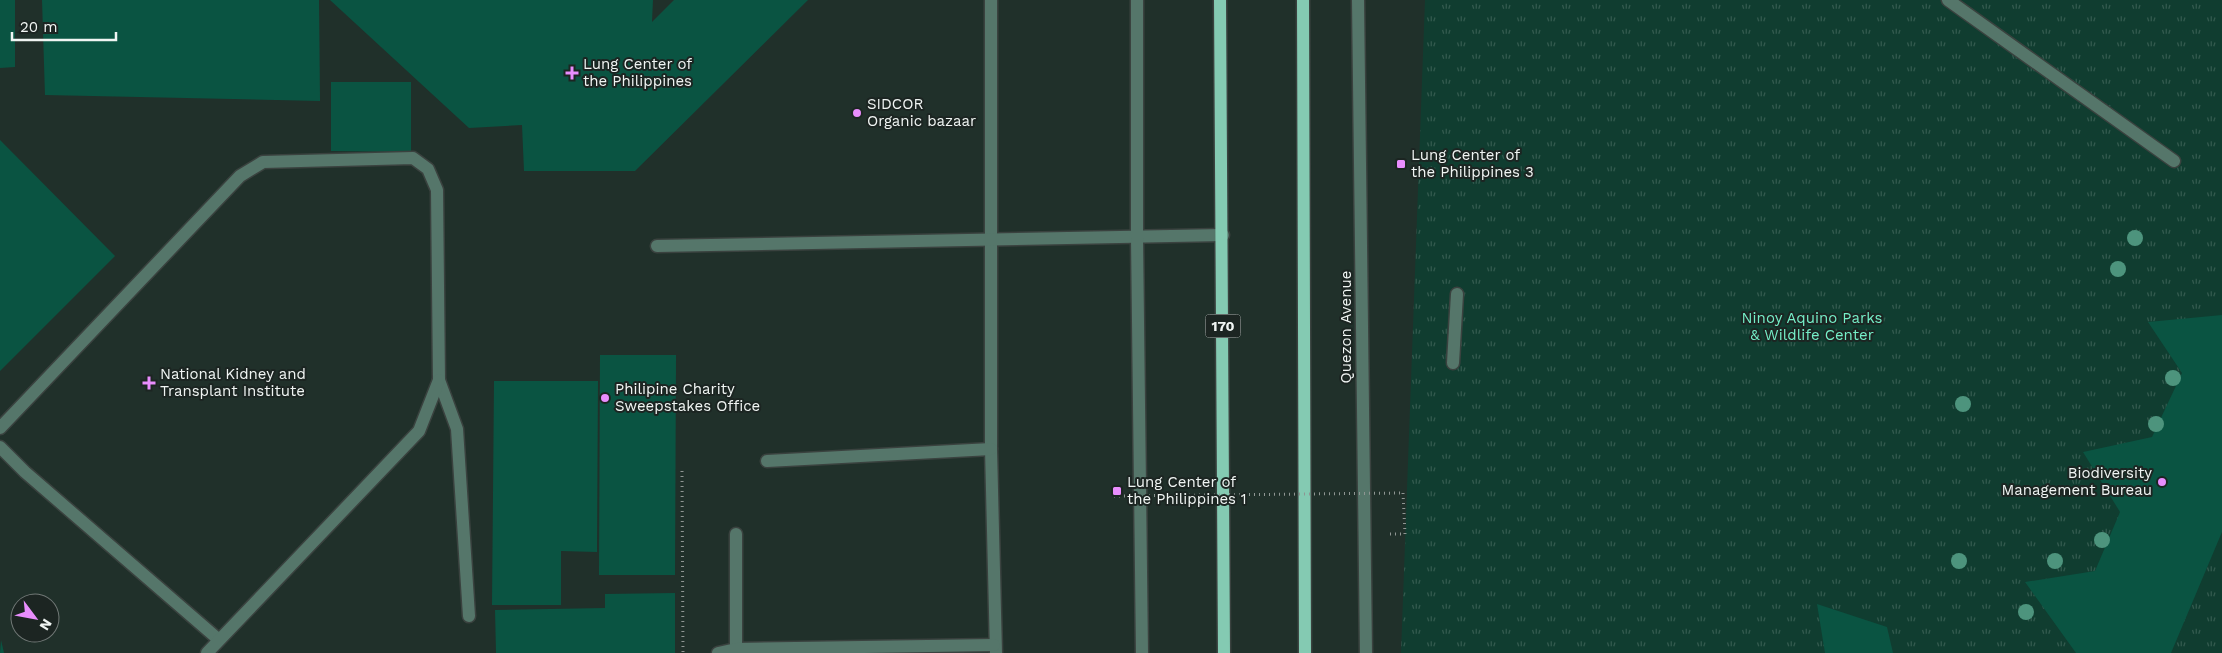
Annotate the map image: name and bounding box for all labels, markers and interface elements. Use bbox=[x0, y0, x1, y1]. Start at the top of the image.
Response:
scale bar bbox=[12, 10, 116, 42]
text: 20 m bbox=[20, 18, 58, 36]
place label: Lung Center of the Philippines bbox=[583, 55, 692, 90]
marker: Lung Center of the Philippines bbox=[565, 66, 579, 80]
place label: SIDCOR Organic bazaar bbox=[867, 95, 976, 130]
marker: SIDCOR Organic bazaar bbox=[851, 107, 863, 119]
place label: Lung Center of the Philippines 3 bbox=[1411, 146, 1534, 181]
marker: Lung Center of the Philippines 3 bbox=[1395, 158, 1407, 170]
street label: Quezon Avenue bbox=[1337, 271, 1355, 383]
park label: Ninoy Aquino Parks & Wildlife Center bbox=[1742, 309, 1882, 344]
road number: 170 bbox=[1206, 314, 1240, 338]
place label: National Kidney and Transplant Institute bbox=[160, 365, 306, 400]
marker: National Kidney and Transplant Institute bbox=[142, 376, 156, 390]
place label: Philipine Charity Sweepstakes Office bbox=[615, 380, 760, 415]
marker: Philipine Charity Sweepstakes Office bbox=[599, 392, 611, 404]
place label: Biodiversity Management Bureau bbox=[2002, 464, 2152, 499]
place label: Lung Center of the Philippines 1 bbox=[1127, 473, 1247, 508]
marker: Biodiversity Management Bureau bbox=[2156, 476, 2168, 488]
marker: Lung Center of the Philippines 1 bbox=[1111, 485, 1123, 497]
north arrow bbox=[10, 593, 60, 643]
text: N bbox=[36, 616, 56, 634]

